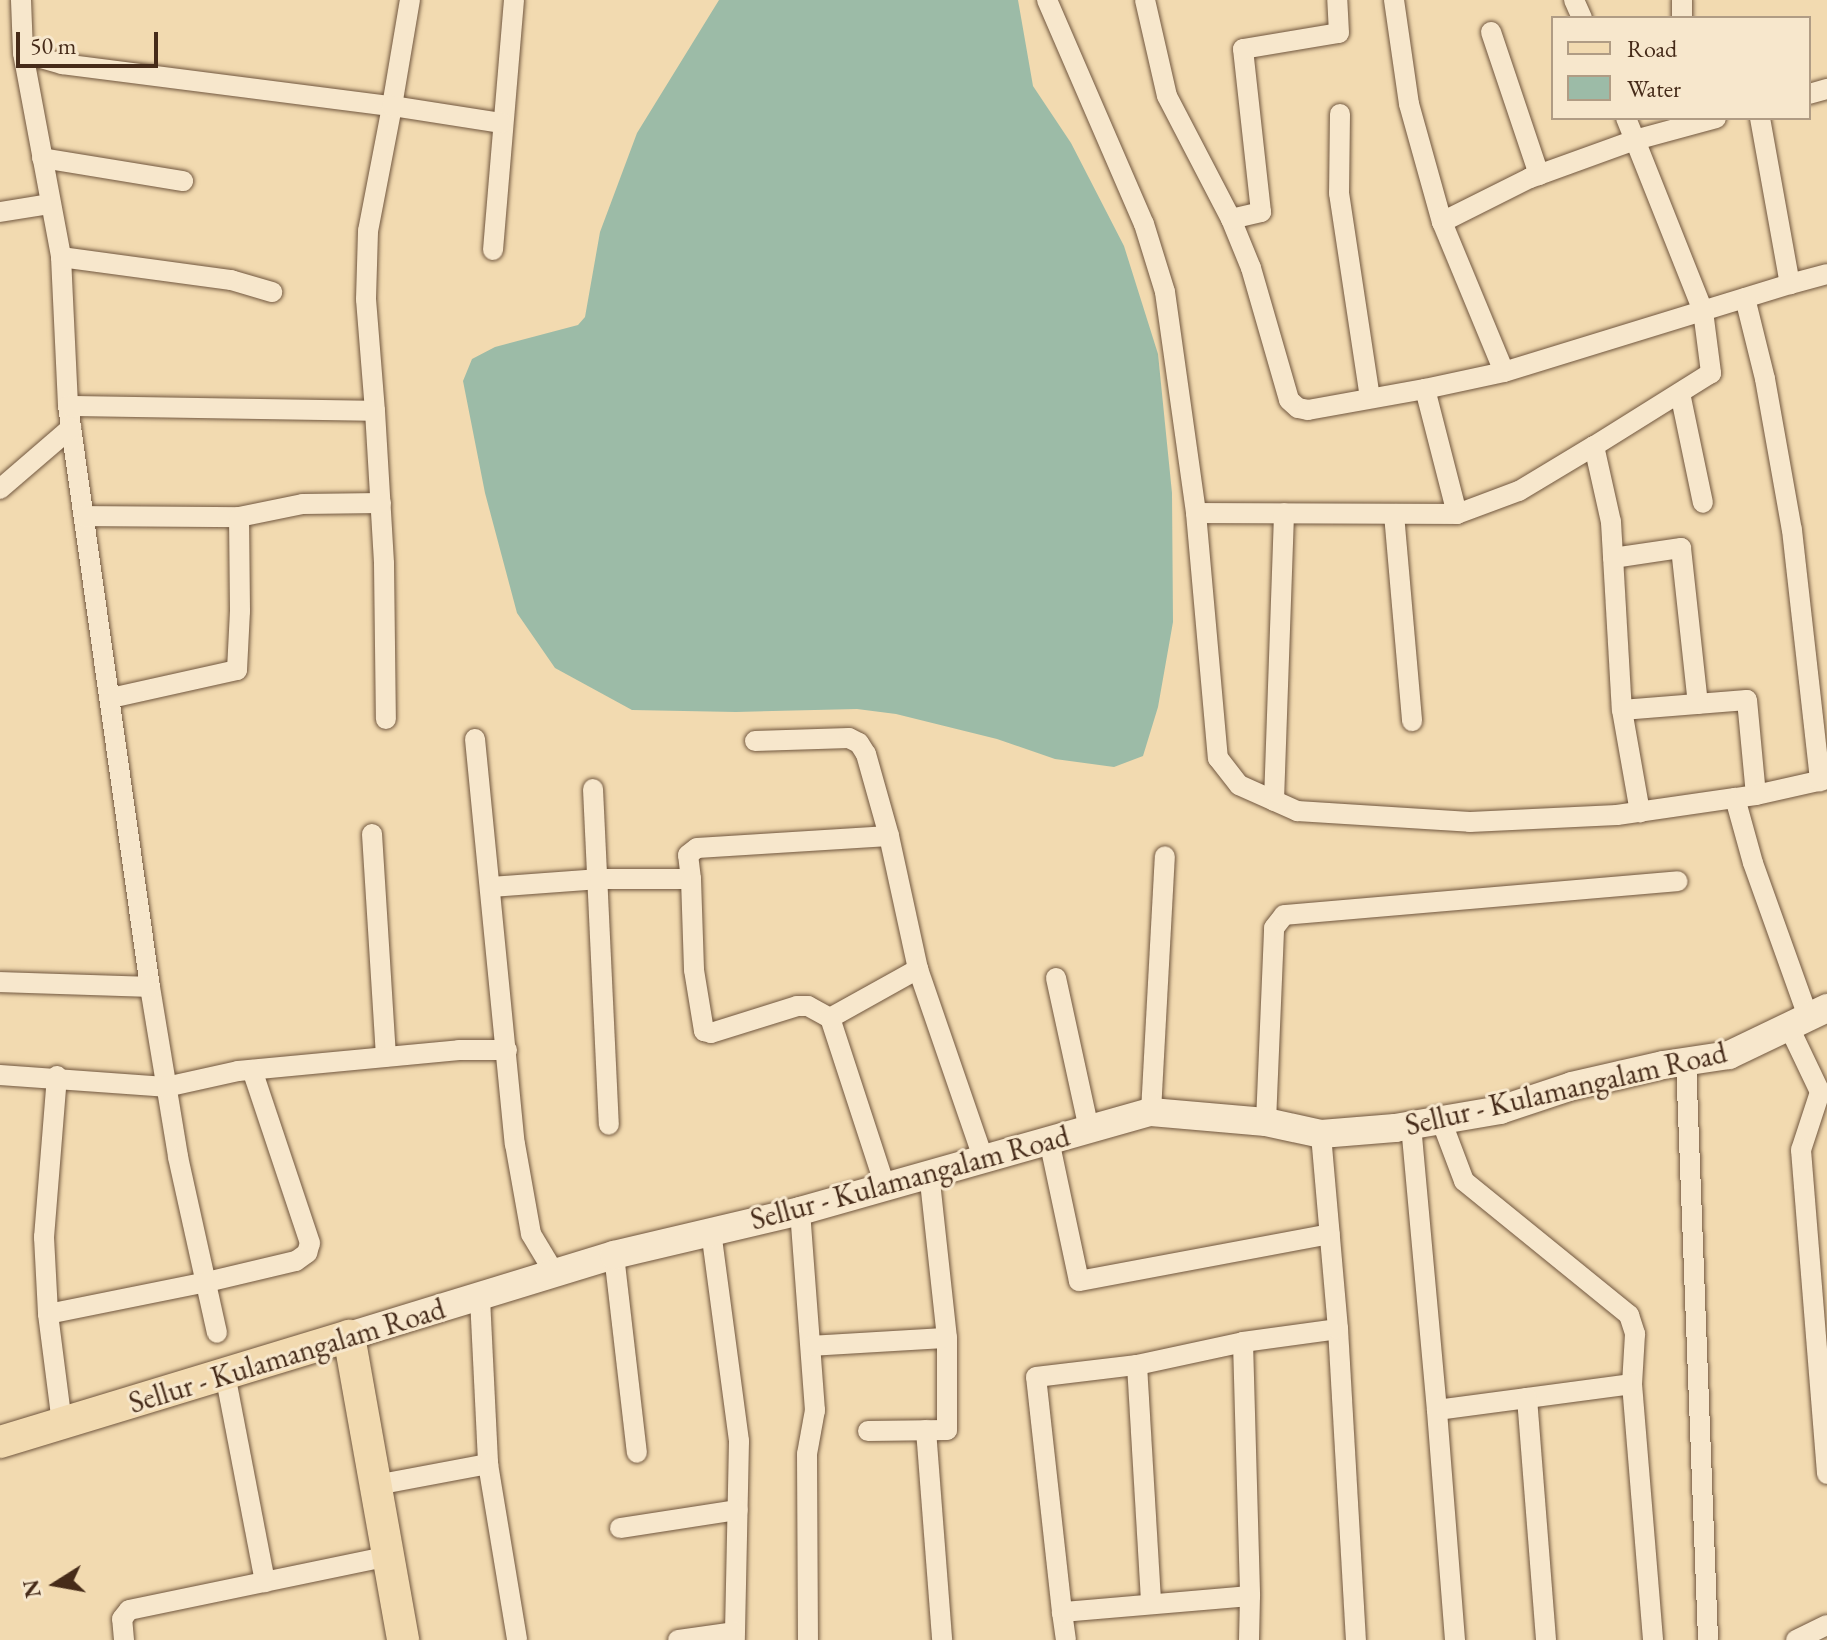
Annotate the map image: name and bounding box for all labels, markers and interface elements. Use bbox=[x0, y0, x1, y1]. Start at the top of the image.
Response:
scale bar bbox=[20, 16, 162, 66]
legend bbox=[1551, 16, 1811, 120]
text: 50 m bbox=[30, 30, 77, 61]
text: Road bbox=[1627, 33, 1677, 64]
text: Water bbox=[1627, 73, 1681, 104]
street label: Sellur - Kulamangalam Road bbox=[1402, 1034, 1730, 1144]
street label: Sellur - Kulamangalam Road bbox=[746, 1118, 1074, 1238]
street label: Sellur - Kulamangalam Road bbox=[124, 1291, 450, 1421]
north arrow bbox=[16, 1544, 96, 1624]
text: N bbox=[16, 1577, 48, 1600]

